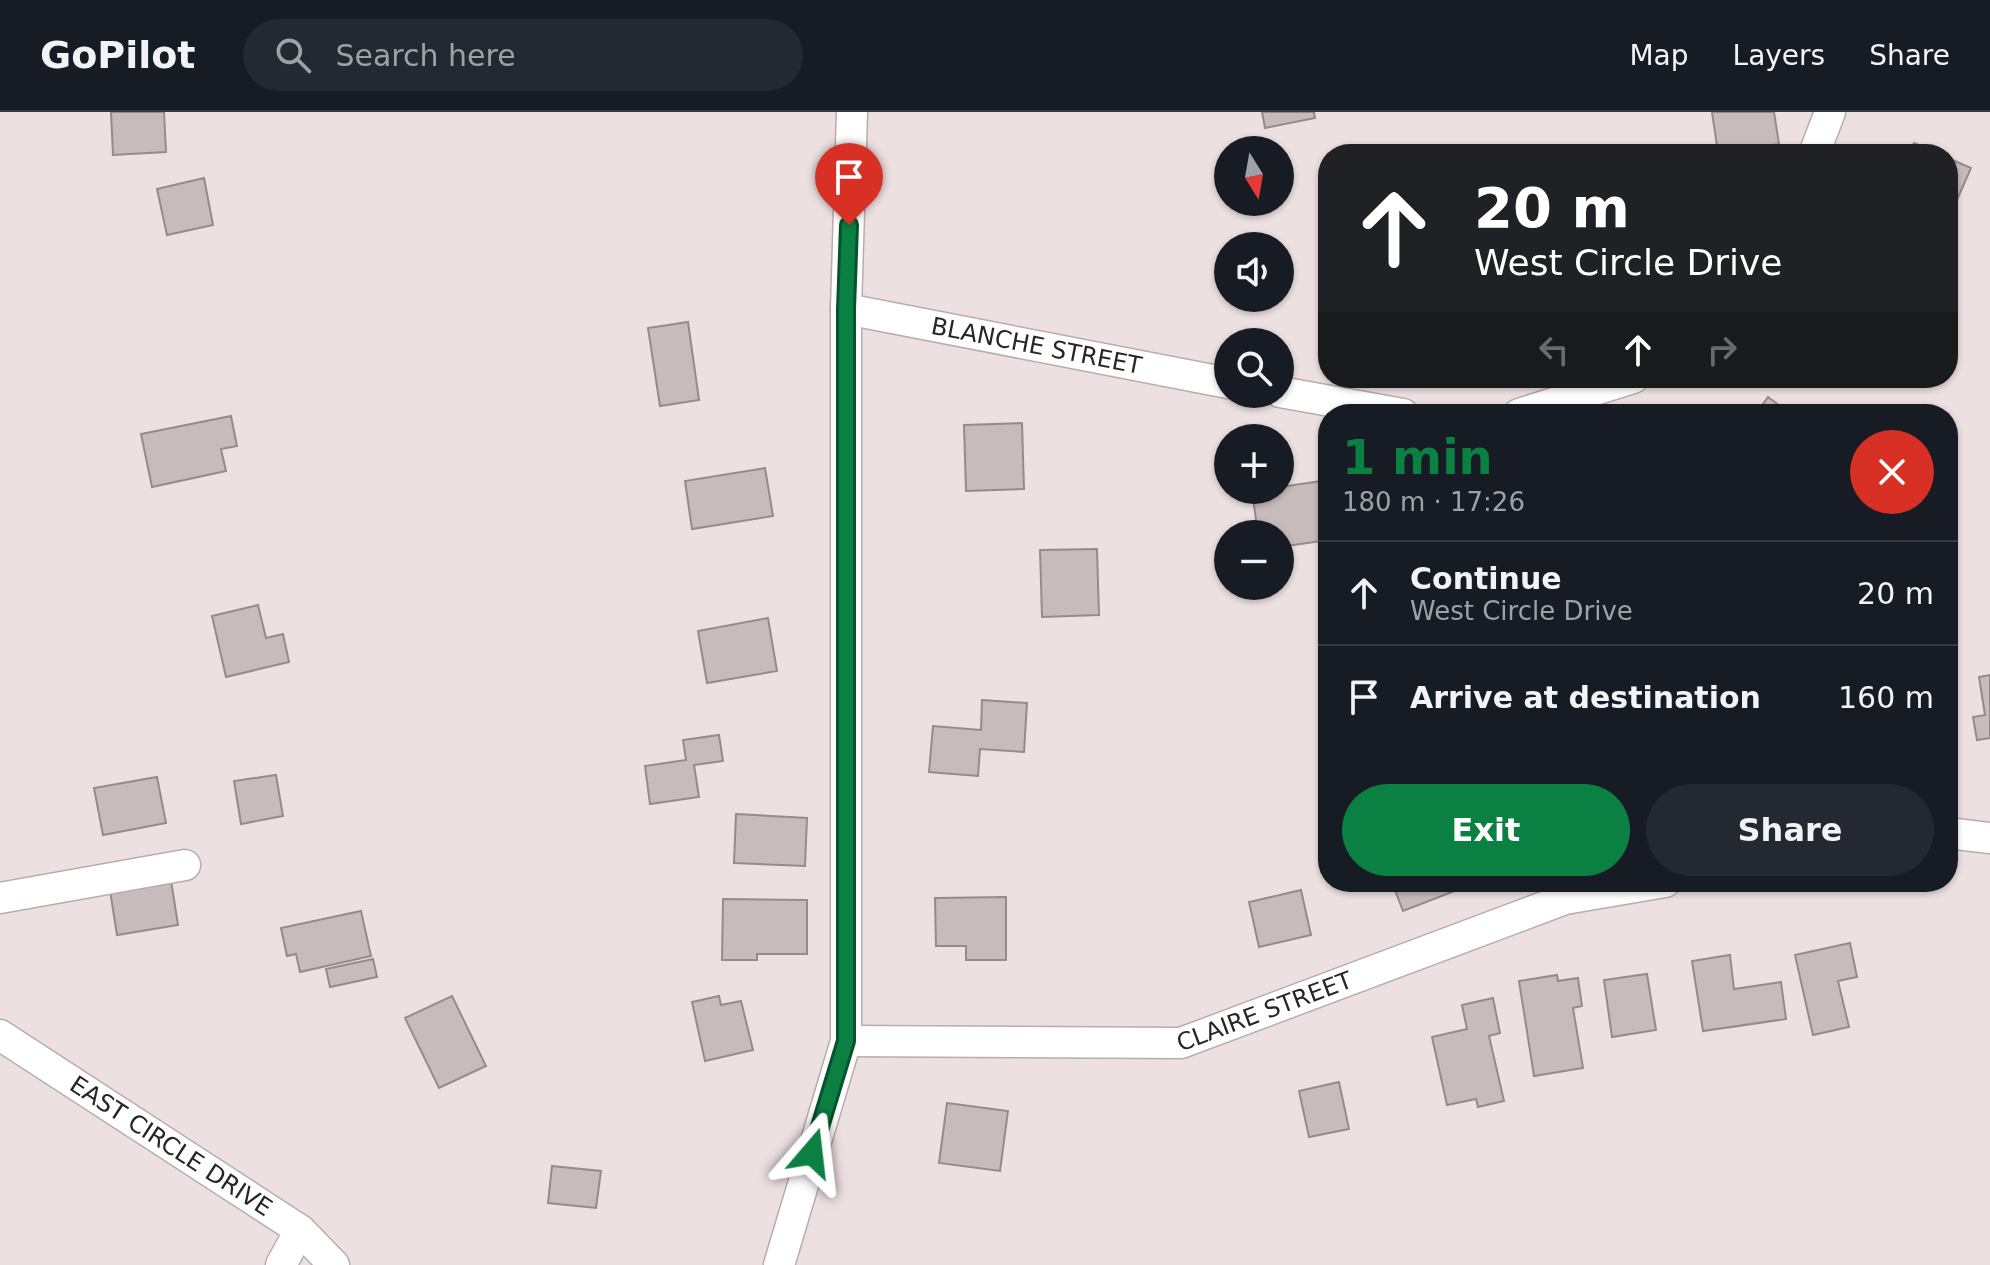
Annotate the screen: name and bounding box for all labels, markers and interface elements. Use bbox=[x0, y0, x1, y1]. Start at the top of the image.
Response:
search box bbox=[243, 19, 803, 91]
text: GoPilot bbox=[40, 33, 195, 77]
icon: search bbox=[271, 33, 315, 77]
text: Search here bbox=[335, 38, 516, 73]
text: Map bbox=[1629, 39, 1689, 72]
text: Layers bbox=[1733, 39, 1825, 72]
text: Share bbox=[1869, 39, 1950, 72]
north arrow bbox=[1214, 136, 1294, 216]
map controls bbox=[1214, 136, 1294, 600]
pin bbox=[815, 143, 883, 225]
icon: arrive bbox=[827, 155, 871, 199]
text: 20 m bbox=[1474, 175, 1630, 240]
icon: ahead bbox=[1342, 176, 1446, 280]
button: sound bbox=[1214, 232, 1294, 312]
text: West Circle Drive bbox=[1474, 242, 1782, 283]
street label: BLANCHE STREET bbox=[929, 312, 1144, 380]
button: search bbox=[1214, 328, 1294, 408]
icon: left bbox=[1532, 328, 1576, 372]
icon: ahead bbox=[1616, 328, 1660, 372]
icon: right bbox=[1700, 328, 1744, 372]
button: + bbox=[1214, 424, 1294, 504]
text: 1 min bbox=[1342, 429, 1493, 485]
button: close bbox=[1850, 430, 1934, 514]
text: 180 m · 17:26 bbox=[1342, 487, 1525, 517]
button: − bbox=[1214, 520, 1294, 600]
text: Continue bbox=[1410, 561, 1562, 596]
icon: ahead bbox=[1342, 571, 1386, 615]
text: 20 m bbox=[1857, 576, 1934, 611]
text: West Circle Drive bbox=[1410, 596, 1633, 626]
icon: arrive bbox=[1342, 675, 1386, 719]
text: Arrive at destination bbox=[1410, 680, 1761, 715]
text: 160 m bbox=[1838, 680, 1934, 715]
button: Exit bbox=[1342, 784, 1630, 876]
button: Share bbox=[1646, 784, 1934, 876]
street label: CLAIRE STREET bbox=[1173, 966, 1356, 1057]
street label: EAST CIRCLE DRIVE bbox=[65, 1070, 277, 1222]
position arrow bbox=[770, 1111, 854, 1195]

